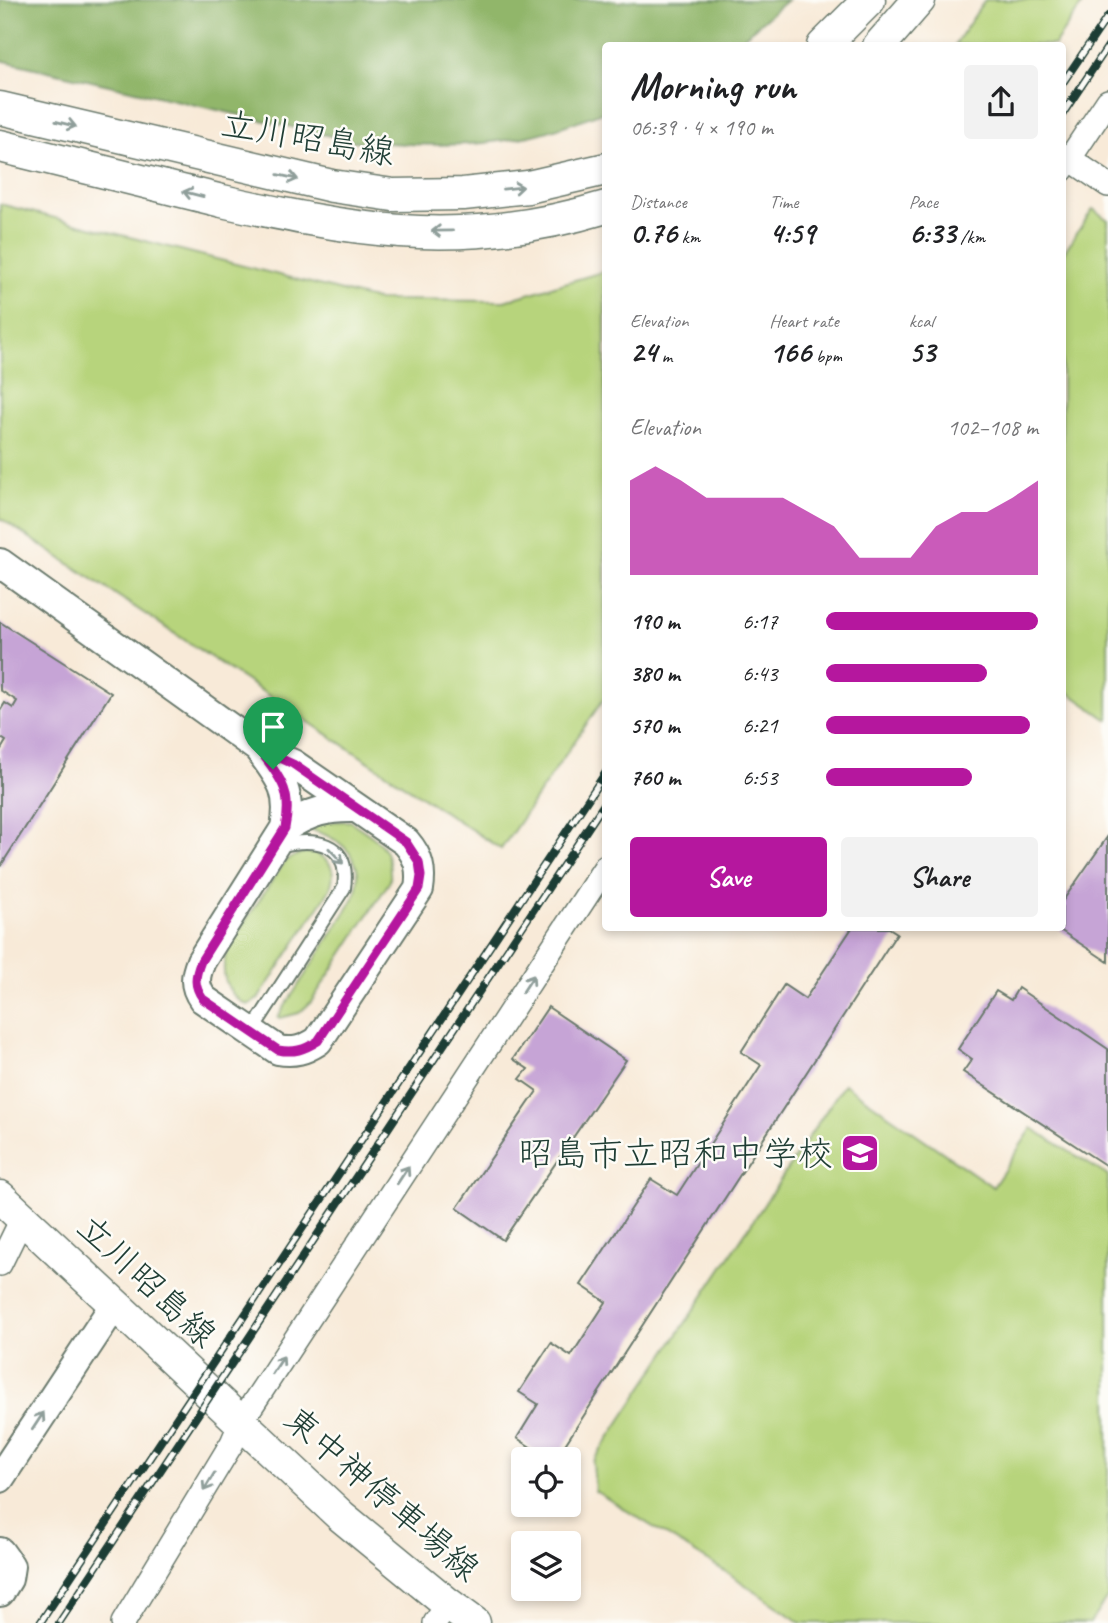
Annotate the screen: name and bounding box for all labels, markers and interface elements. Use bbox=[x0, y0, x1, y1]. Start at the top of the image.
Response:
text: Morning run bbox=[630, 63, 796, 110]
button: share bbox=[964, 65, 1038, 139]
street label: 立川昭島線 bbox=[218, 101, 398, 175]
text: 06:39 · 4 × 190 m bbox=[630, 113, 773, 142]
one-way arrow bbox=[54, 118, 77, 131]
one-way arrow bbox=[276, 170, 299, 184]
one-way arrow bbox=[501, 182, 524, 195]
one-way arrow bbox=[183, 187, 205, 200]
text: Distance bbox=[630, 190, 687, 214]
text: Time bbox=[769, 190, 798, 214]
text: Pace bbox=[909, 190, 938, 214]
text: 0.76 bbox=[630, 214, 677, 252]
text: 4:59 bbox=[769, 214, 815, 252]
text: 6:33 bbox=[909, 214, 956, 252]
one-way arrow bbox=[431, 224, 454, 238]
text: km bbox=[677, 225, 700, 249]
text: /km bbox=[956, 225, 985, 249]
text: Elevation bbox=[630, 309, 688, 333]
text: Heart rate bbox=[769, 309, 839, 333]
text: kcal bbox=[909, 309, 934, 333]
text: 24 bbox=[630, 333, 657, 371]
text: 166 bbox=[769, 333, 811, 371]
text: 53 bbox=[909, 333, 935, 371]
text: m bbox=[657, 344, 672, 368]
text: bpm bbox=[811, 344, 842, 368]
text: Elevation bbox=[630, 413, 701, 442]
text: 102–108 m bbox=[947, 413, 1038, 442]
text: 190 m bbox=[630, 607, 679, 636]
text: 6:17 bbox=[742, 607, 778, 636]
text: 380 m bbox=[630, 659, 680, 688]
text: 6:43 bbox=[742, 659, 778, 688]
pin bbox=[243, 697, 303, 769]
icon: arrive bbox=[254, 708, 292, 746]
text: 570 m bbox=[630, 711, 679, 740]
text: 6:21 bbox=[742, 711, 778, 740]
text: 760 m bbox=[630, 763, 680, 792]
text: 6:53 bbox=[742, 763, 778, 792]
button: Save bbox=[630, 837, 827, 917]
button: Share bbox=[841, 837, 1038, 917]
one-way arrow bbox=[327, 846, 344, 864]
one-way arrow bbox=[521, 975, 535, 995]
place label: 昭島市立昭和中学校 bbox=[518, 1131, 833, 1176]
school or university icon: 昭島市立昭和中学校 bbox=[839, 1132, 881, 1174]
one-way arrow bbox=[396, 1165, 410, 1185]
street label: 立川昭島線 bbox=[68, 1205, 226, 1357]
one-way arrow bbox=[272, 1355, 286, 1375]
street label: 東中神停車場線 bbox=[275, 1397, 489, 1591]
one-way arrow bbox=[31, 1412, 45, 1432]
map controls bbox=[511, 1447, 581, 1601]
button: locate bbox=[511, 1447, 581, 1517]
one-way arrow bbox=[202, 1471, 216, 1491]
button: layers bbox=[511, 1531, 581, 1601]

